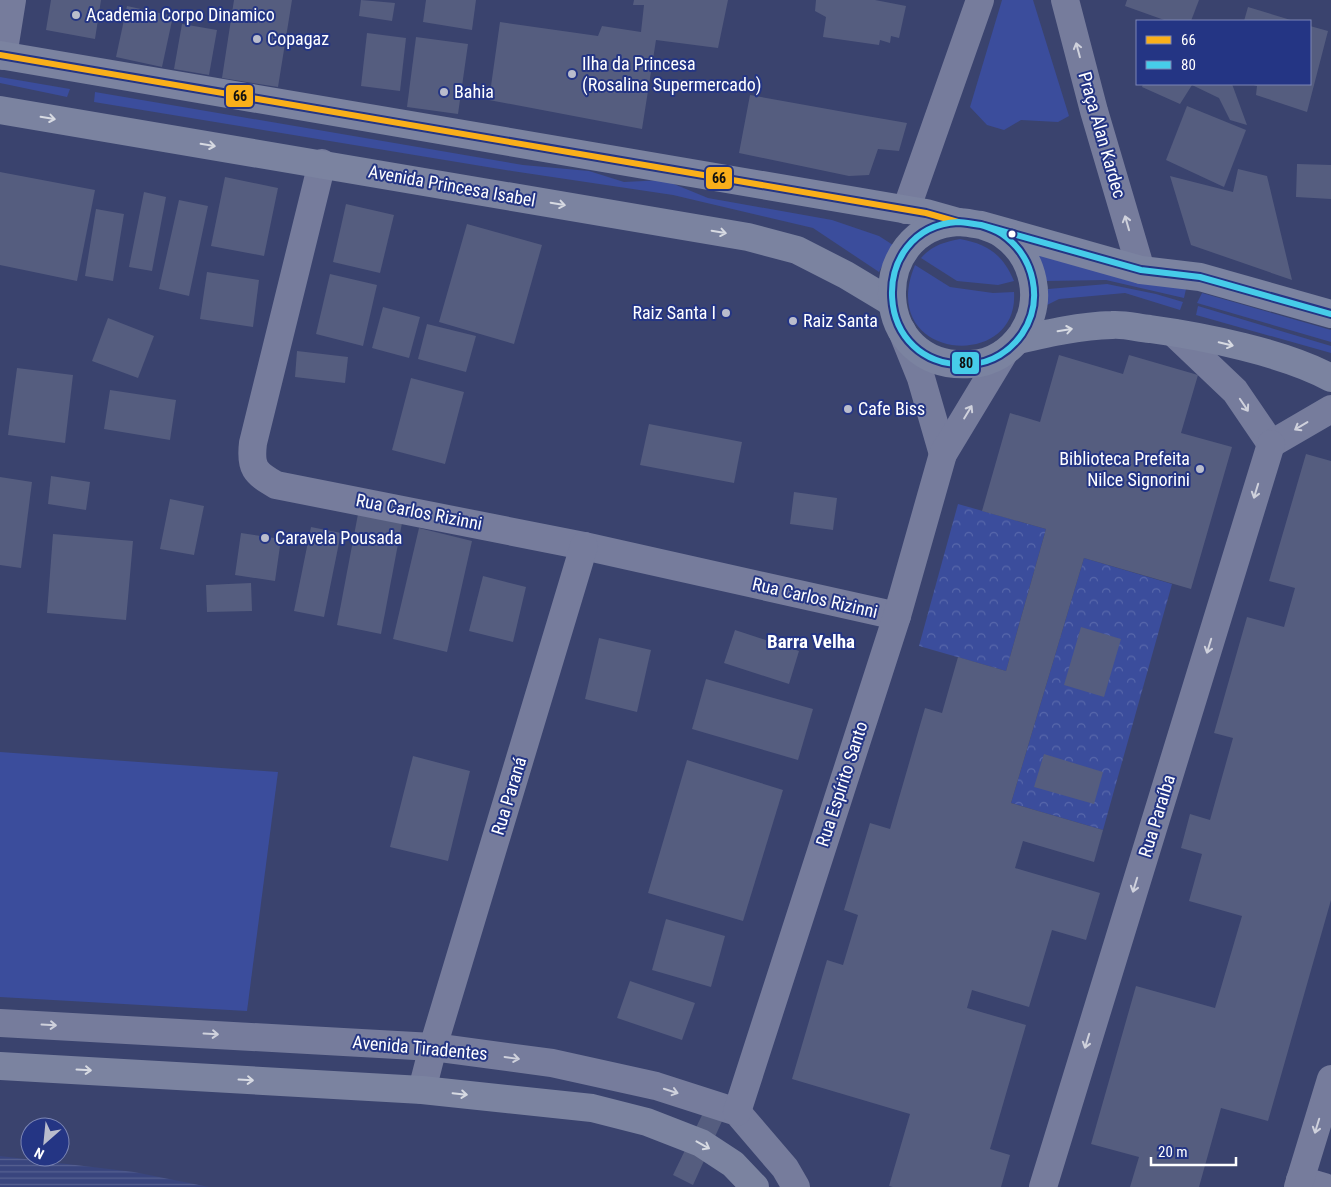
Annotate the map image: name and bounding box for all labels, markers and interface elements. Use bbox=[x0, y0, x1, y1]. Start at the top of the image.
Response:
place label: Academia Corpo Dinamico bbox=[86, 4, 275, 25]
marker: Academia Corpo Dinamico bbox=[70, 9, 82, 21]
legend bbox=[1136, 20, 1311, 85]
place label: Copagaz bbox=[267, 28, 329, 49]
text: 66 bbox=[1181, 31, 1196, 49]
marker: Copagaz bbox=[251, 33, 263, 45]
one-way arrow bbox=[1073, 42, 1082, 58]
place label: Ilha da Princesa (Rosalina Supermercado) bbox=[582, 53, 762, 96]
text: 80 bbox=[1181, 56, 1196, 74]
marker: Ilha da Princesa (Rosalina Supermercado) bbox=[566, 68, 578, 80]
street label: Praça Alan Kardec bbox=[1074, 69, 1131, 200]
place label: Bahia bbox=[454, 81, 494, 102]
line badge: 66 bbox=[225, 84, 254, 108]
marker: Bahia bbox=[438, 86, 450, 98]
text: 66 bbox=[233, 88, 247, 104]
one-way arrow bbox=[40, 114, 56, 124]
one-way arrow bbox=[200, 140, 216, 150]
street label: Avenida Princesa Isabel bbox=[367, 160, 537, 211]
line badge: 66 bbox=[705, 166, 733, 190]
text: 66 bbox=[712, 170, 726, 186]
one-way arrow bbox=[550, 199, 566, 209]
one-way arrow bbox=[1122, 215, 1131, 231]
one-way arrow bbox=[710, 227, 726, 237]
unlabelled marker bbox=[1007, 229, 1017, 239]
place label: Raiz Santa I bbox=[632, 302, 716, 323]
marker: Raiz Santa I bbox=[720, 307, 732, 319]
place label: Raiz Santa bbox=[803, 310, 878, 331]
marker: Raiz Santa bbox=[787, 315, 799, 327]
one-way arrow bbox=[1057, 325, 1073, 335]
one-way arrow bbox=[1217, 340, 1233, 349]
line badge: 80 bbox=[951, 351, 980, 375]
text: 80 bbox=[959, 355, 973, 371]
place label: Cafe Biss bbox=[858, 398, 925, 419]
one-way arrow bbox=[1239, 398, 1249, 412]
marker: Cafe Biss bbox=[842, 403, 854, 415]
one-way arrow bbox=[963, 406, 973, 420]
one-way arrow bbox=[1294, 422, 1308, 432]
place label: Biblioteca Prefeita Nilce Signorini bbox=[1059, 448, 1190, 490]
marker: Biblioteca Prefeita Nilce Signorini bbox=[1194, 463, 1206, 475]
one-way arrow bbox=[1251, 483, 1261, 499]
street label: Rua Carlos Rizinni bbox=[354, 489, 484, 534]
place label: Caravela Pousada bbox=[275, 527, 402, 548]
marker: Caravela Pousada bbox=[259, 532, 271, 544]
street label: Rua Carlos Rizinni bbox=[750, 573, 880, 622]
district label: Barra Velha bbox=[767, 630, 855, 653]
one-way arrow bbox=[1203, 638, 1213, 654]
street label: Rua Espírito Santo bbox=[811, 719, 872, 849]
street label: Rua Paraná bbox=[487, 754, 530, 837]
street label: Rua Paraíba bbox=[1134, 772, 1179, 860]
one-way arrow bbox=[1130, 877, 1140, 893]
one-way arrow bbox=[40, 1021, 56, 1030]
one-way arrow bbox=[203, 1030, 219, 1039]
street label: Avenida Tiradentes bbox=[352, 1031, 488, 1064]
one-way arrow bbox=[1082, 1032, 1092, 1048]
one-way arrow bbox=[504, 1053, 520, 1063]
one-way arrow bbox=[75, 1066, 91, 1075]
one-way arrow bbox=[238, 1075, 254, 1084]
one-way arrow bbox=[663, 1086, 679, 1096]
one-way arrow bbox=[452, 1089, 468, 1099]
north arrow bbox=[20, 1117, 70, 1167]
one-way arrow bbox=[1311, 1118, 1321, 1134]
scale bar bbox=[1151, 1134, 1236, 1166]
one-way arrow bbox=[696, 1140, 710, 1150]
text: 20 m bbox=[1158, 1143, 1188, 1161]
text: N bbox=[32, 1145, 47, 1163]

